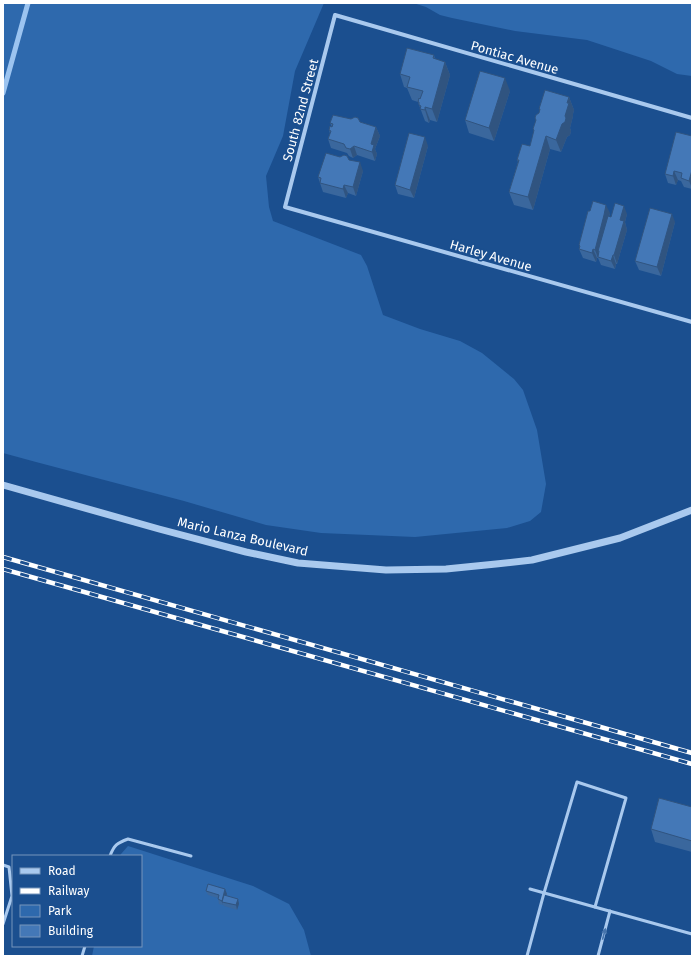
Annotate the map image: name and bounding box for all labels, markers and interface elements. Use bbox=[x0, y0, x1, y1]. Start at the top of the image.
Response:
street label: Pontiac Avenue bbox=[469, 38, 560, 77]
street label: South 82nd Street bbox=[280, 57, 321, 163]
street label: Harley Avenue bbox=[448, 237, 534, 274]
street label: Mario Lanza Boulevard bbox=[176, 514, 310, 559]
legend bbox=[12, 855, 142, 947]
text: Road bbox=[48, 864, 76, 878]
text: Railway bbox=[48, 884, 89, 898]
text: Park bbox=[48, 904, 72, 918]
text: Building bbox=[48, 924, 94, 938]
one-way arrow bbox=[601, 927, 607, 939]

